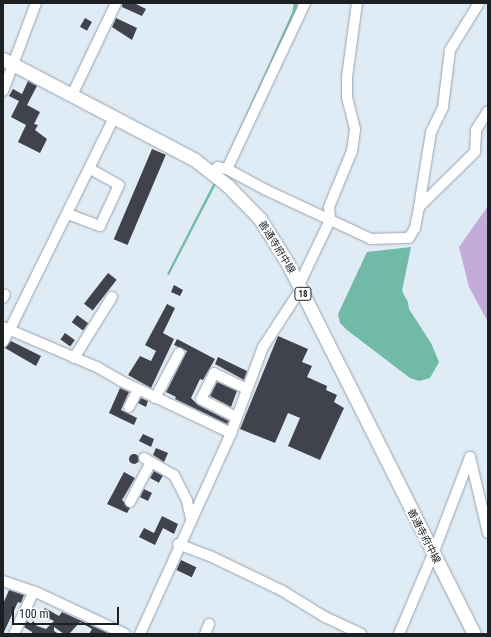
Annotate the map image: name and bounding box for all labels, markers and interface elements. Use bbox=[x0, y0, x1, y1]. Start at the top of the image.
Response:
street label: 善通寺府中線 bbox=[256, 218, 298, 276]
road number: 18 bbox=[294, 287, 312, 301]
street label: 善通寺府中線 bbox=[405, 507, 443, 565]
scale bar bbox=[14, 599, 121, 625]
text: 100 m bbox=[19, 607, 49, 621]

